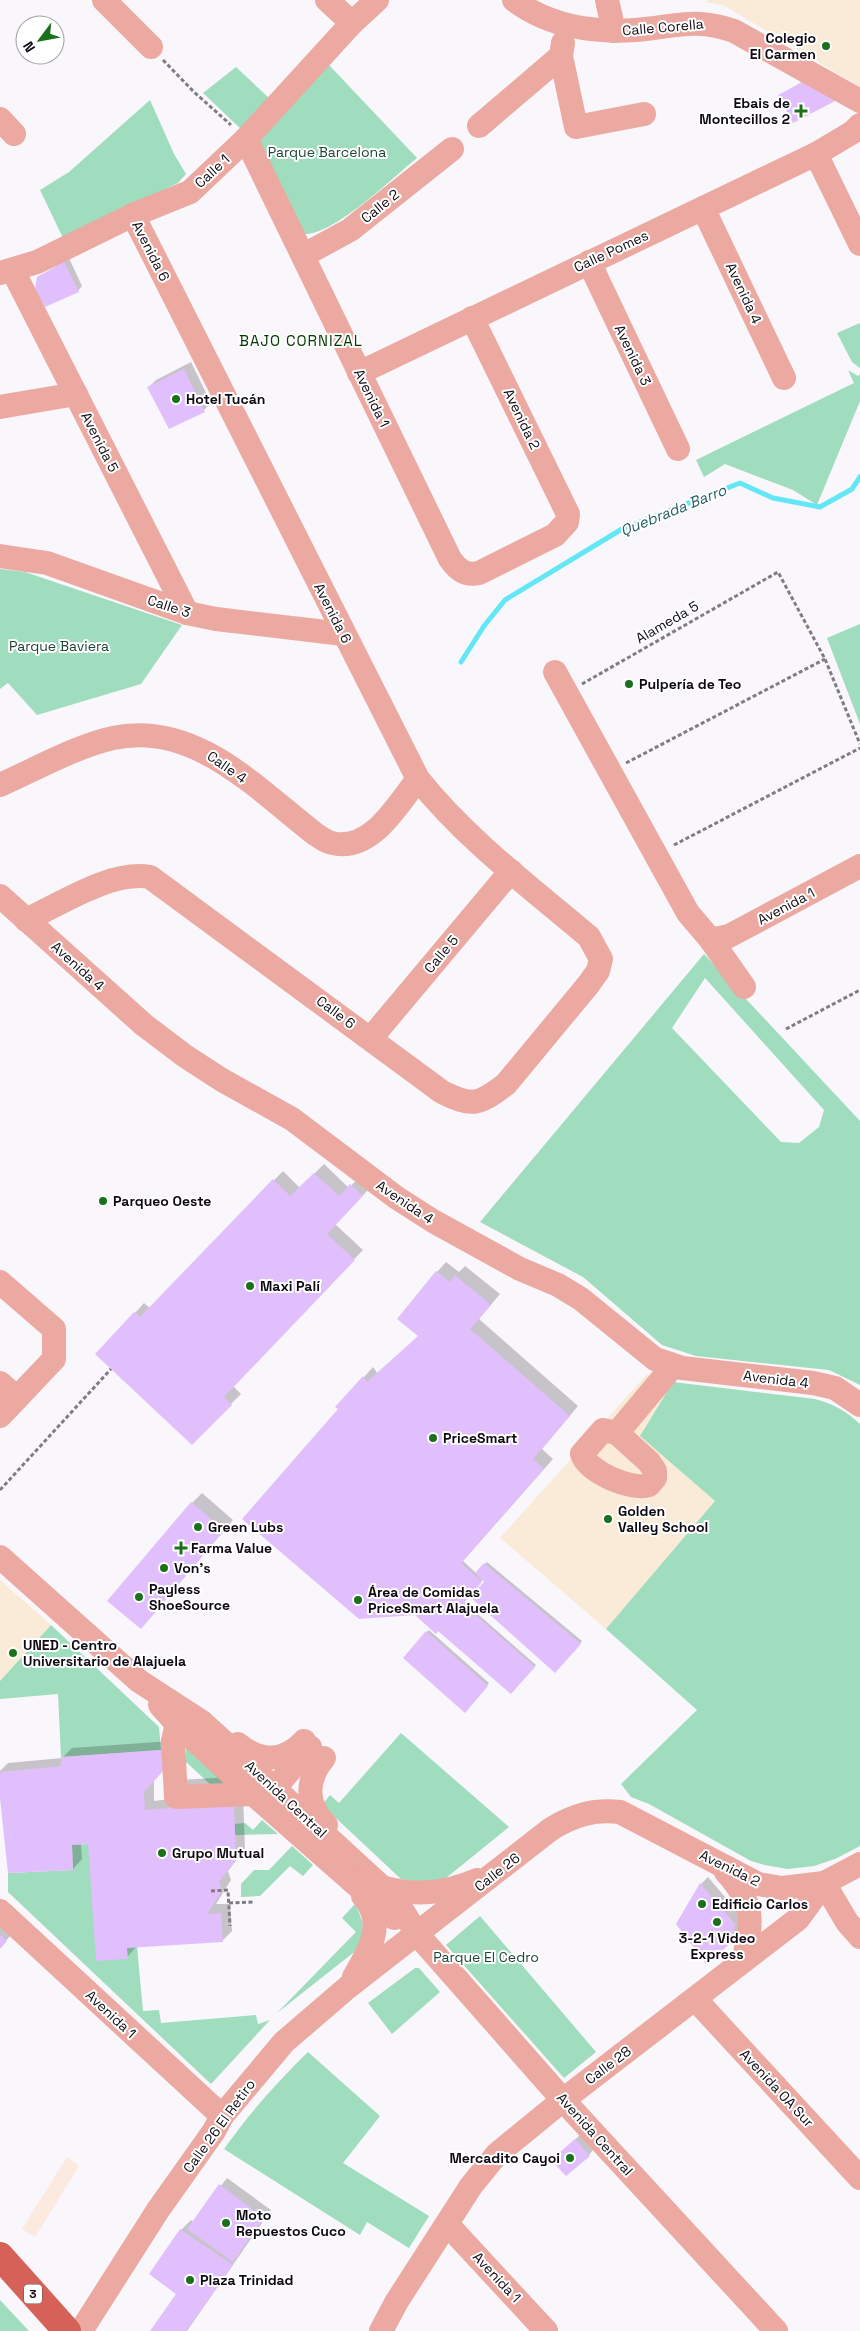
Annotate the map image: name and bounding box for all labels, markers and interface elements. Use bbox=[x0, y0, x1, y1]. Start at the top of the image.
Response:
street label: Calle Corella bbox=[622, 14, 704, 40]
north arrow bbox=[15, 15, 65, 65]
place label: Colegio El Carmen bbox=[750, 29, 816, 63]
text: N bbox=[19, 38, 39, 56]
marker: Colegio El Carmen bbox=[820, 40, 832, 52]
place label: Ebais de Montecillos 2 bbox=[699, 94, 790, 128]
marker: Ebais de Montecillos 2 bbox=[794, 104, 808, 118]
park label: Parque Barcelona bbox=[268, 143, 386, 161]
street label: Calle 1 bbox=[191, 150, 233, 192]
street label: Calle 2 bbox=[357, 185, 403, 227]
street label: Avenida 6 bbox=[128, 218, 174, 284]
street label: Calle Pomes bbox=[571, 226, 651, 276]
street label: Avenida 4 bbox=[722, 259, 766, 327]
street label: Avenida 3 bbox=[611, 322, 655, 388]
district label: BAJO CORNIZAL bbox=[239, 331, 363, 350]
street label: Avenida 1 bbox=[350, 366, 394, 430]
street label: Avenida 2 bbox=[500, 386, 544, 452]
place label: Hotel Tucán bbox=[186, 390, 265, 408]
marker: Hotel Tucán bbox=[170, 393, 182, 405]
street label: Avenida 5 bbox=[77, 409, 123, 475]
water label: Quebrada Barro bbox=[617, 480, 729, 540]
street label: Avenida 6 bbox=[310, 580, 356, 646]
street label: Calle 3 bbox=[145, 591, 193, 621]
street label: Alameda 5 bbox=[632, 597, 702, 647]
park label: Parque Baviera bbox=[9, 637, 109, 655]
place label: Pulpería de Teo bbox=[639, 675, 741, 693]
marker: Pulpería de Teo bbox=[623, 678, 635, 690]
street label: Calle 4 bbox=[204, 747, 251, 787]
street label: Avenida 1 bbox=[754, 883, 818, 929]
street label: Calle 5 bbox=[420, 931, 462, 977]
street label: Avenida 4 bbox=[48, 937, 109, 995]
street label: Calle 6 bbox=[313, 991, 359, 1033]
street label: Avenida 4 bbox=[373, 1176, 437, 1228]
place label: Parqueo Oeste bbox=[113, 1192, 211, 1210]
marker: Parqueo Oeste bbox=[97, 1195, 109, 1207]
place label: Maxi Palí bbox=[260, 1277, 320, 1295]
marker: Maxi Palí bbox=[244, 1280, 256, 1292]
street label: Avenida 4 bbox=[742, 1366, 810, 1392]
place label: PriceSmart bbox=[443, 1429, 517, 1447]
marker: PriceSmart bbox=[427, 1432, 439, 1444]
place label: Golden Valley School bbox=[618, 1502, 708, 1536]
marker: Golden Valley School bbox=[602, 1513, 614, 1525]
place label: Green Lubs bbox=[208, 1518, 283, 1536]
marker: Green Lubs bbox=[192, 1521, 204, 1533]
place label: Farma Value bbox=[191, 1539, 272, 1557]
marker: Farma Value bbox=[175, 1542, 187, 1554]
place label: Von's bbox=[174, 1559, 210, 1577]
marker: Von's bbox=[158, 1562, 170, 1574]
place label: Payless ShoeSource bbox=[149, 1580, 230, 1614]
place label: Área de Comidas PriceSmart Alajuela bbox=[368, 1583, 499, 1617]
marker: Payless ShoeSource bbox=[133, 1591, 145, 1603]
marker: Área de Comidas PriceSmart Alajuela bbox=[352, 1594, 364, 1606]
place label: UNED - Centro Universitario de Alajuela bbox=[23, 1636, 186, 1670]
marker: UNED - Centro Universitario de Alajuela bbox=[7, 1647, 19, 1659]
street label: Avenida Central bbox=[241, 1756, 331, 1842]
place label: Grupo Mutual bbox=[172, 1844, 264, 1862]
street label: Avenida 2 bbox=[697, 1846, 763, 1890]
marker: Grupo Mutual bbox=[156, 1847, 168, 1859]
street label: Calle 26 bbox=[471, 1849, 523, 1895]
place label: Edificio Carlos bbox=[712, 1895, 808, 1913]
marker: Edificio Carlos bbox=[696, 1898, 708, 1910]
marker: 3-2-1 Video Express bbox=[711, 1916, 723, 1928]
place label: 3-2-1 Video Express bbox=[679, 1929, 755, 1963]
park label: Parque El Cedro bbox=[433, 1948, 539, 1966]
street label: Avenida 1 bbox=[82, 1986, 140, 2042]
street label: Calle 28 bbox=[581, 2042, 635, 2088]
street label: Avenida 0A Sur bbox=[736, 2045, 818, 2131]
street label: Calle 26 El Retiro bbox=[179, 2076, 259, 2176]
street label: Avenida Central bbox=[553, 2089, 637, 2179]
place label: Mercadito Cayoi bbox=[449, 2149, 560, 2167]
marker: Mercadito Cayoi bbox=[564, 2152, 576, 2164]
place label: Moto Repuestos Cuco bbox=[236, 2206, 346, 2240]
marker: Moto Repuestos Cuco bbox=[220, 2217, 232, 2229]
street label: Avenida 1 bbox=[469, 2248, 525, 2306]
place label: Plaza Trinidad bbox=[200, 2271, 293, 2289]
marker: Plaza Trinidad bbox=[184, 2274, 196, 2286]
road number: 3 bbox=[24, 2284, 42, 2304]

